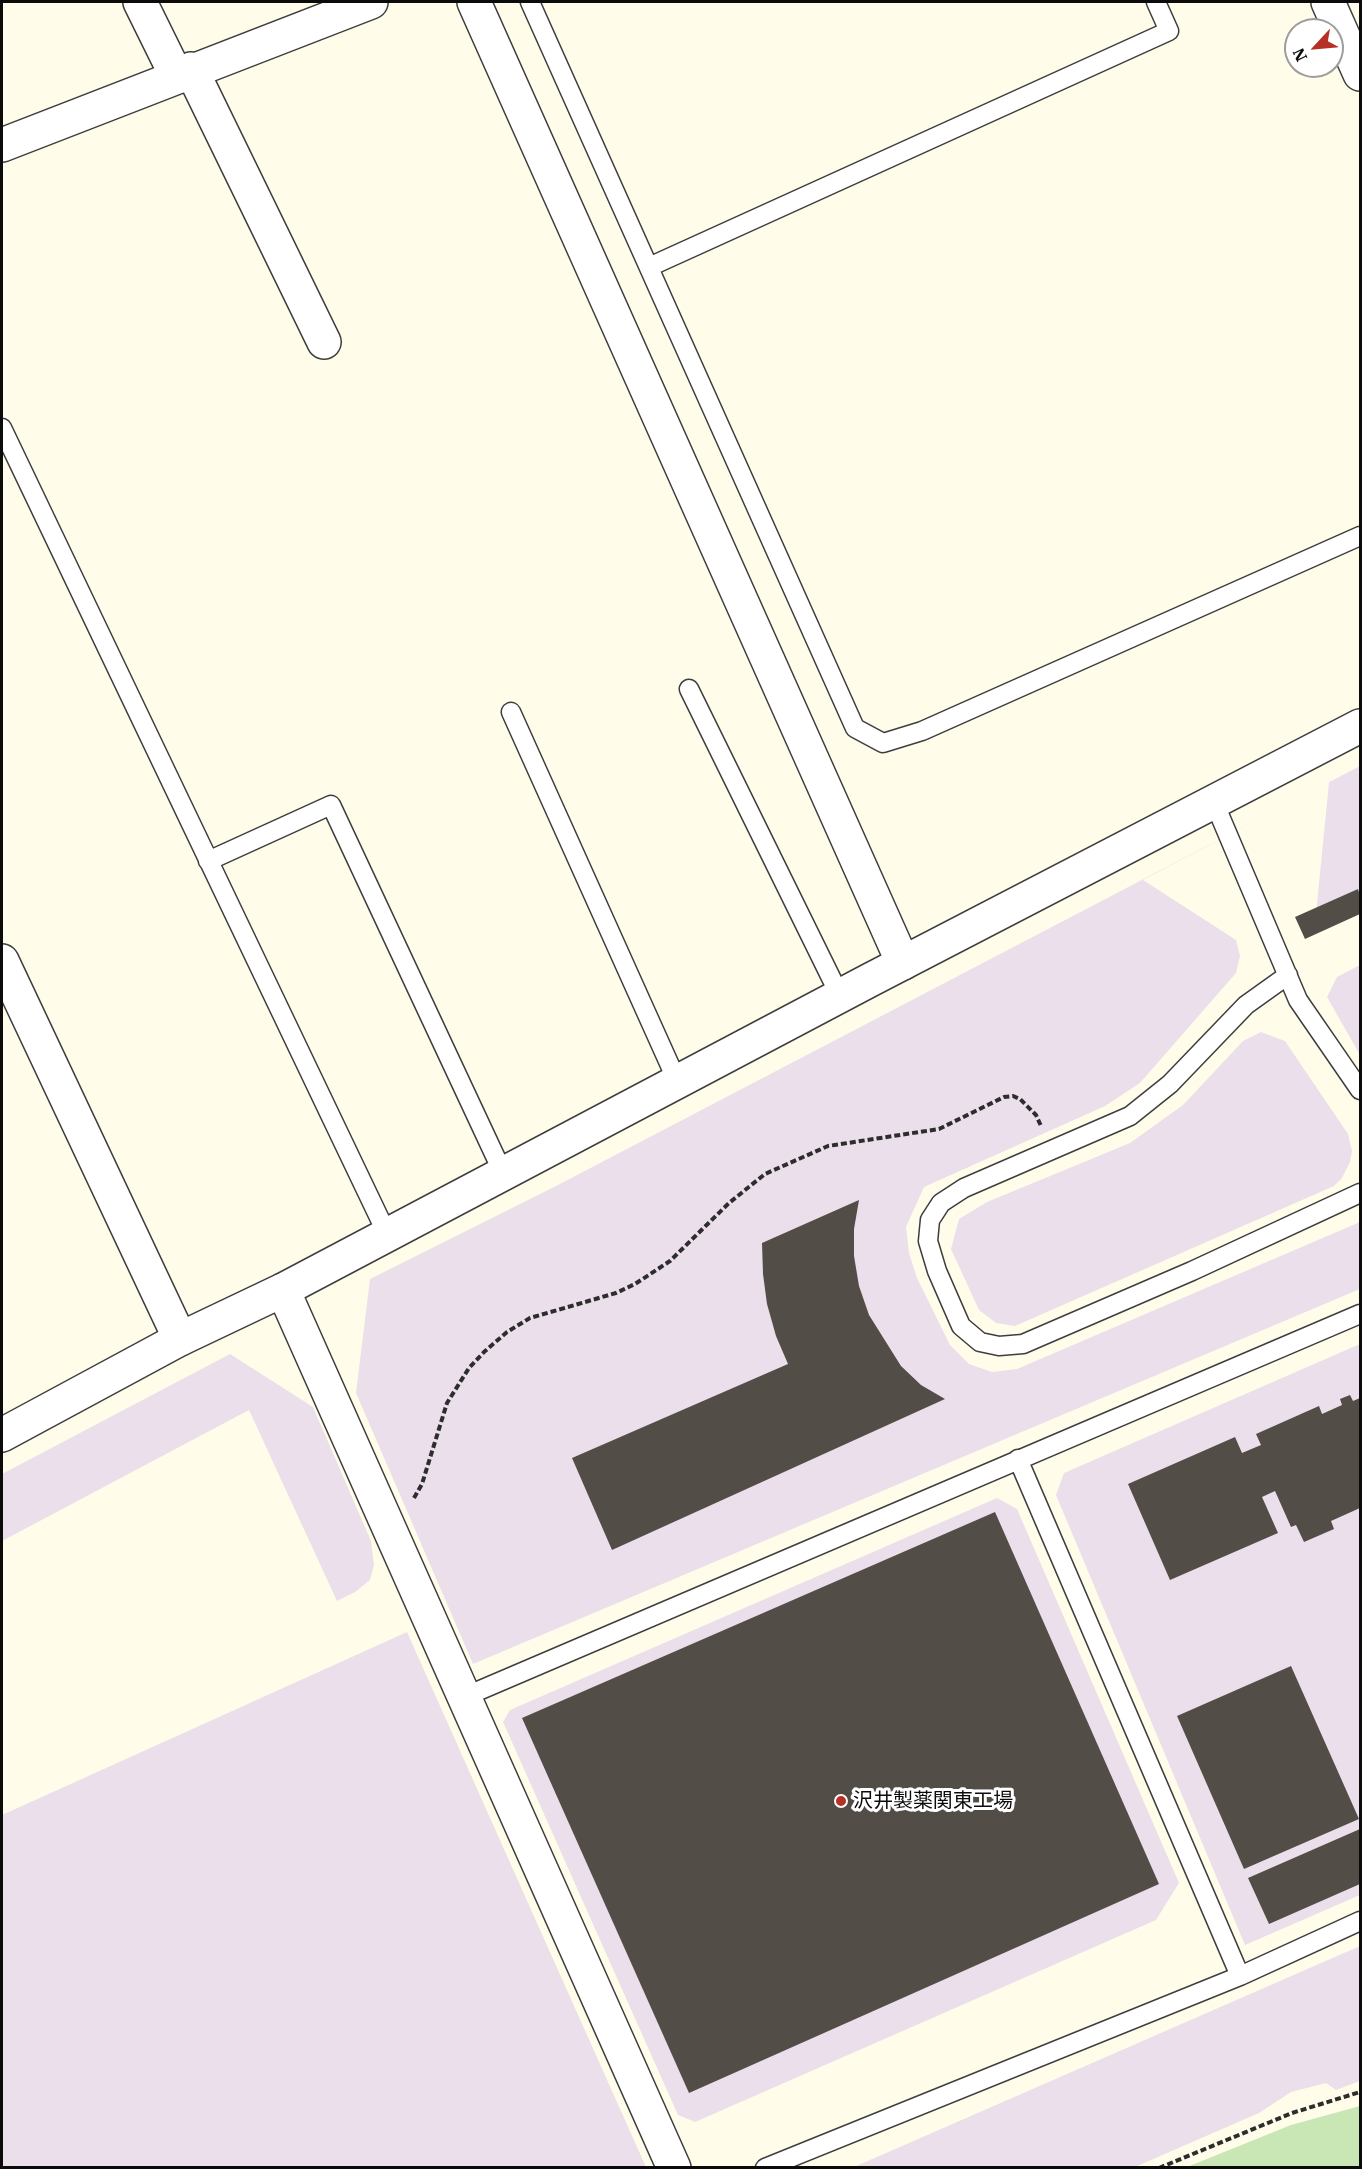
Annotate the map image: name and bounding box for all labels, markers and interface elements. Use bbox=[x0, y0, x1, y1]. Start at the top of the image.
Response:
north arrow bbox=[1284, 18, 1344, 78]
text: N bbox=[1288, 45, 1311, 65]
place label: 沢井製薬関東工場 bbox=[853, 1789, 1013, 1813]
marker: 沢井製薬関東工場 bbox=[834, 1794, 848, 1808]

